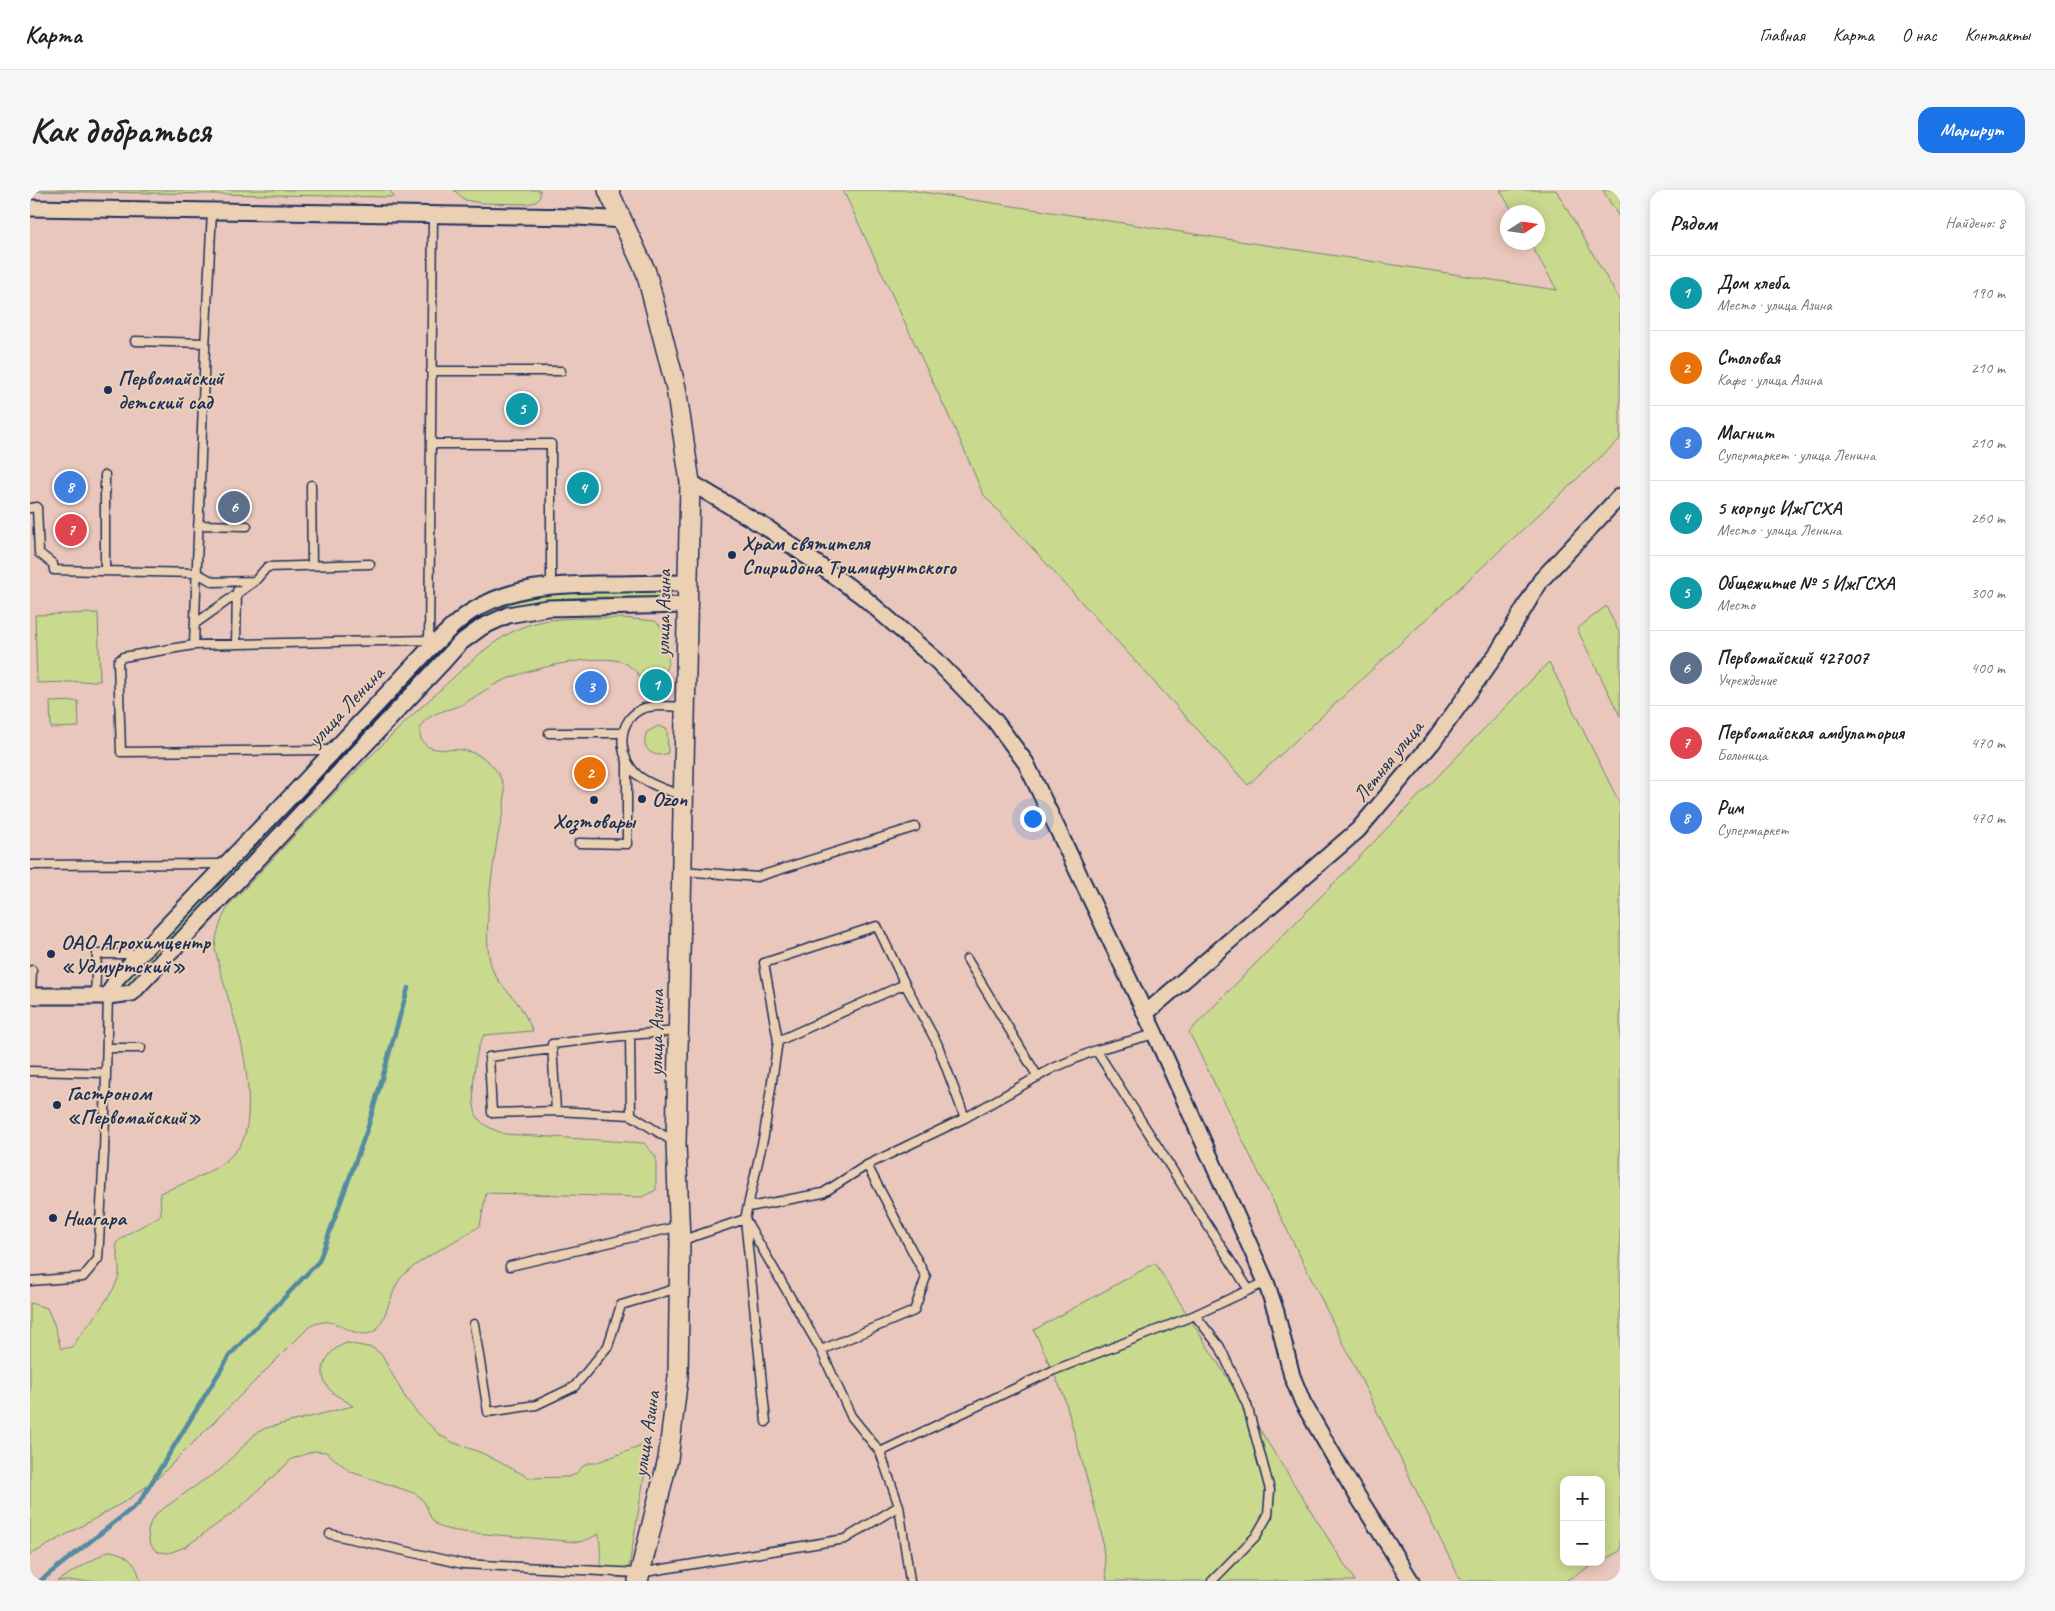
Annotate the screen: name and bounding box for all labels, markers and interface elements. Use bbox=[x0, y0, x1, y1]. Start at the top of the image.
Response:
text: Карта bbox=[25, 20, 82, 50]
text: Главная bbox=[1760, 24, 1805, 46]
text: Карта bbox=[1833, 24, 1874, 46]
text: О нас bbox=[1902, 24, 1937, 46]
text: Контакты bbox=[1965, 24, 2030, 46]
button: Маршрут bbox=[1918, 107, 2025, 153]
text: Как добраться bbox=[30, 108, 211, 153]
north arrow bbox=[1500, 205, 1545, 250]
text: Рядом bbox=[1670, 210, 1717, 236]
text: Найдено: 8 bbox=[1945, 213, 2005, 233]
text: Дом хлеба bbox=[1717, 271, 1789, 295]
text: 1 bbox=[1682, 283, 1690, 303]
text: 190 m bbox=[1971, 283, 2005, 303]
text: Место · улица Азина bbox=[1717, 295, 1832, 315]
text: Столовая bbox=[1717, 346, 1780, 370]
text: 2 bbox=[1682, 358, 1690, 378]
text: 210 m bbox=[1971, 358, 2005, 378]
place label: Первомайский детский сад bbox=[118, 365, 226, 415]
text: Кафе · улица Азина bbox=[1717, 370, 1822, 390]
marker: Первомайский детский сад bbox=[102, 384, 114, 396]
pin: 5 bbox=[506, 390, 538, 428]
text: Магнит bbox=[1717, 421, 1774, 445]
text: 3 bbox=[1682, 433, 1690, 453]
text: 210 m bbox=[1971, 433, 2005, 453]
text: Супермаркет · улица Ленина bbox=[1717, 445, 1875, 465]
pin: 8 bbox=[54, 468, 86, 506]
pin: 4 bbox=[567, 469, 599, 507]
pin: 6 bbox=[218, 488, 250, 526]
text: 5 корпус ИжГСХА bbox=[1717, 496, 1842, 520]
text: 4 bbox=[1682, 508, 1690, 528]
text: 260 m bbox=[1971, 508, 2005, 528]
pin: 7 bbox=[55, 511, 87, 549]
text: Место · улица Ленина bbox=[1717, 520, 1842, 540]
place label: Храм святителя Спиридона Тримифунтского bbox=[742, 530, 958, 580]
marker: Храм святителя Спиридона Тримифунтского bbox=[726, 549, 738, 561]
street label: улица Азина bbox=[649, 568, 677, 659]
text: Общежитие № 5 ИжГСХА bbox=[1717, 571, 1895, 595]
text: 5 bbox=[1683, 583, 1689, 603]
text: 300 m bbox=[1971, 583, 2005, 603]
text: Место bbox=[1717, 595, 1755, 615]
text: Первомайский 427007 bbox=[1717, 646, 1868, 670]
text: 6 bbox=[1682, 658, 1690, 678]
text: 400 m bbox=[1971, 658, 2005, 678]
street label: улица Ленина bbox=[301, 659, 391, 753]
pin: 1 bbox=[640, 666, 672, 704]
pin: 3 bbox=[575, 668, 607, 706]
text: Учреждение bbox=[1717, 670, 1776, 690]
street label: Летняя улица bbox=[1347, 713, 1430, 807]
text: Первомайская амбулатория bbox=[1717, 721, 1904, 745]
text: 7 bbox=[1682, 733, 1690, 753]
text: 470 m bbox=[1971, 733, 2005, 753]
text: Больница bbox=[1717, 745, 1767, 765]
pin: 2 bbox=[574, 754, 606, 792]
place label: Ozon bbox=[652, 786, 687, 812]
marker: Ozon bbox=[636, 793, 648, 805]
marker: Хозтовары bbox=[588, 794, 600, 806]
text: Рим bbox=[1717, 796, 1743, 820]
your location bbox=[1020, 806, 1046, 832]
place label: Хозтовары bbox=[553, 808, 637, 835]
text: 8 bbox=[1682, 808, 1690, 828]
text: 470 m bbox=[1971, 808, 2005, 828]
text: Супермаркет bbox=[1717, 820, 1788, 840]
place label: ОАО Агрохимцентр «Удмуртский» bbox=[61, 929, 211, 979]
marker: ОАО Агрохимцентр «Удмуртский» bbox=[45, 948, 57, 960]
street label: улица Азина bbox=[642, 988, 670, 1079]
place label: Гастроном «Первомайский» bbox=[67, 1080, 201, 1130]
marker: Гастроном «Первомайский» bbox=[51, 1099, 63, 1111]
place label: Ниагара bbox=[63, 1205, 128, 1231]
marker: Ниагара bbox=[47, 1212, 59, 1224]
street label: улица Азина bbox=[626, 1388, 666, 1481]
map controls bbox=[1560, 1476, 1605, 1566]
button: + bbox=[1560, 1476, 1605, 1521]
button: − bbox=[1560, 1521, 1605, 1566]

